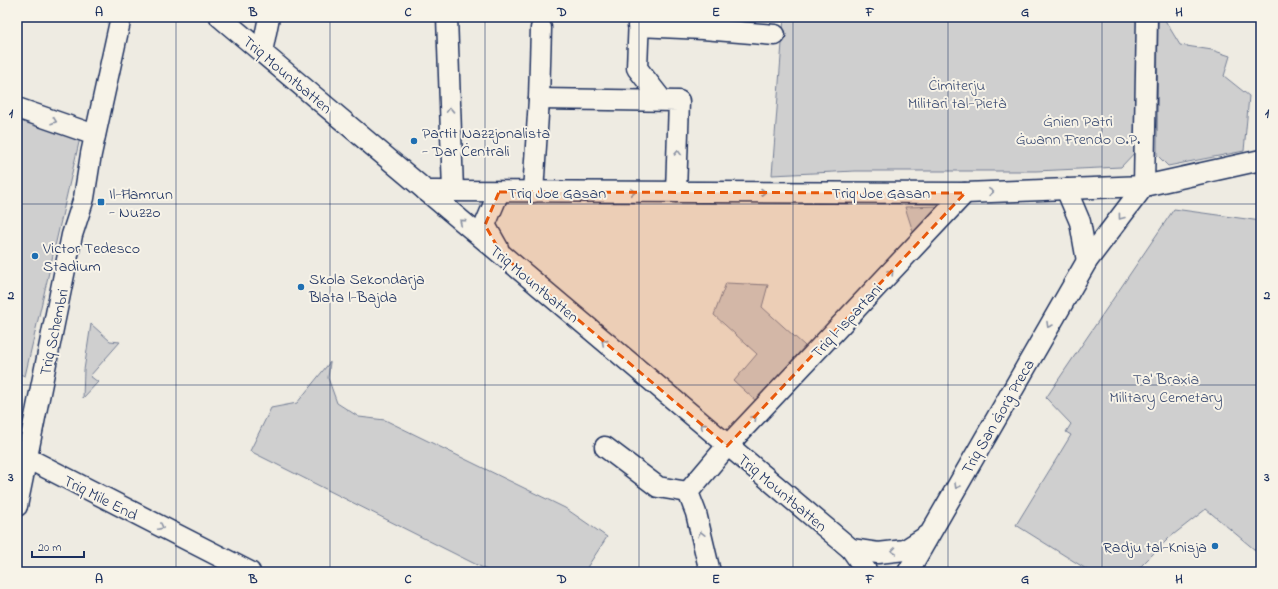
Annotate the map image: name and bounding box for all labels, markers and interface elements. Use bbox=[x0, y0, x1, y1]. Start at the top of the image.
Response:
text: A bbox=[95, 3, 103, 22]
text: B bbox=[248, 3, 258, 22]
text: C bbox=[404, 3, 412, 22]
text: D bbox=[556, 3, 567, 22]
text: E bbox=[712, 3, 720, 22]
text: F bbox=[865, 3, 875, 22]
text: G bbox=[1021, 3, 1029, 22]
text: H bbox=[1175, 3, 1183, 22]
street label: Triq Mountbatten bbox=[236, 31, 337, 120]
park label: Ċimiterju Militari tal-Pietà bbox=[908, 74, 1006, 116]
text: 1 bbox=[9, 104, 14, 123]
text: 1 bbox=[1265, 104, 1270, 123]
one-way arrow bbox=[446, 107, 454, 113]
park label: Ġnien Patri Ġwann Frendo O.P. bbox=[1016, 110, 1140, 152]
one-way arrow bbox=[50, 116, 57, 124]
place label: Partit Nazzjonalista - Dar Ċentrali bbox=[422, 122, 550, 164]
marker: Partit Nazzjonalista - Dar Ċentrali bbox=[409, 136, 419, 146]
one-way arrow bbox=[673, 150, 682, 156]
street label: Triq Joe Gasan bbox=[508, 182, 606, 206]
street label: Triq Joe Gasan bbox=[832, 182, 930, 206]
place label: Il-Ħamrun - Nuzzo bbox=[109, 183, 173, 225]
one-way arrow bbox=[988, 187, 994, 196]
one-way arrow bbox=[630, 188, 636, 196]
one-way arrow bbox=[760, 188, 766, 196]
marker: Il-Ħamrun - Nuzzo bbox=[96, 197, 106, 207]
one-way arrow bbox=[1119, 212, 1126, 219]
one-way arrow bbox=[459, 219, 466, 226]
place label: Victor Tedesco Stadium bbox=[42, 237, 140, 279]
street label: Triq Mountbatten bbox=[483, 240, 584, 329]
marker: Victor Tedesco Stadium bbox=[30, 251, 40, 261]
place label: Skola Sekondarja Blata l-Bajda bbox=[308, 268, 425, 310]
one-way arrow bbox=[886, 269, 894, 277]
street label: Triq l-Ispartani bbox=[806, 278, 889, 364]
marker: Skola Sekondarja Blata l-Bajda bbox=[296, 282, 306, 292]
text: 2 bbox=[7, 286, 15, 305]
text: 2 bbox=[1263, 286, 1271, 305]
street label: Triq Schembri bbox=[34, 287, 76, 378]
one-way arrow bbox=[1047, 321, 1054, 328]
one-way arrow bbox=[601, 339, 608, 346]
street label: Triq San Ġorġ Preca bbox=[956, 355, 1041, 479]
park label: Ta' Braxia Military Cemetary bbox=[1109, 368, 1223, 410]
one-way arrow bbox=[749, 415, 757, 423]
one-way arrow bbox=[700, 423, 708, 430]
street label: Triq Mountbatten bbox=[731, 449, 832, 538]
text: 3 bbox=[7, 468, 14, 487]
text: 3 bbox=[1263, 468, 1270, 487]
street label: Triq Mile End bbox=[59, 470, 141, 528]
one-way arrow bbox=[954, 482, 961, 489]
one-way arrow bbox=[157, 522, 164, 530]
one-way arrow bbox=[697, 531, 706, 538]
scale bar bbox=[32, 533, 84, 559]
place label: Radju tal-Knisja bbox=[1103, 536, 1207, 560]
text: 20 m bbox=[38, 539, 61, 557]
marker: Radju tal-Knisja bbox=[1210, 541, 1220, 551]
one-way arrow bbox=[891, 546, 897, 555]
text: A bbox=[95, 570, 103, 589]
text: B bbox=[248, 570, 258, 589]
text: C bbox=[404, 570, 412, 589]
text: D bbox=[556, 570, 567, 589]
text: E bbox=[712, 570, 720, 589]
text: F bbox=[865, 570, 875, 589]
text: G bbox=[1021, 570, 1029, 589]
text: H bbox=[1175, 570, 1183, 589]

